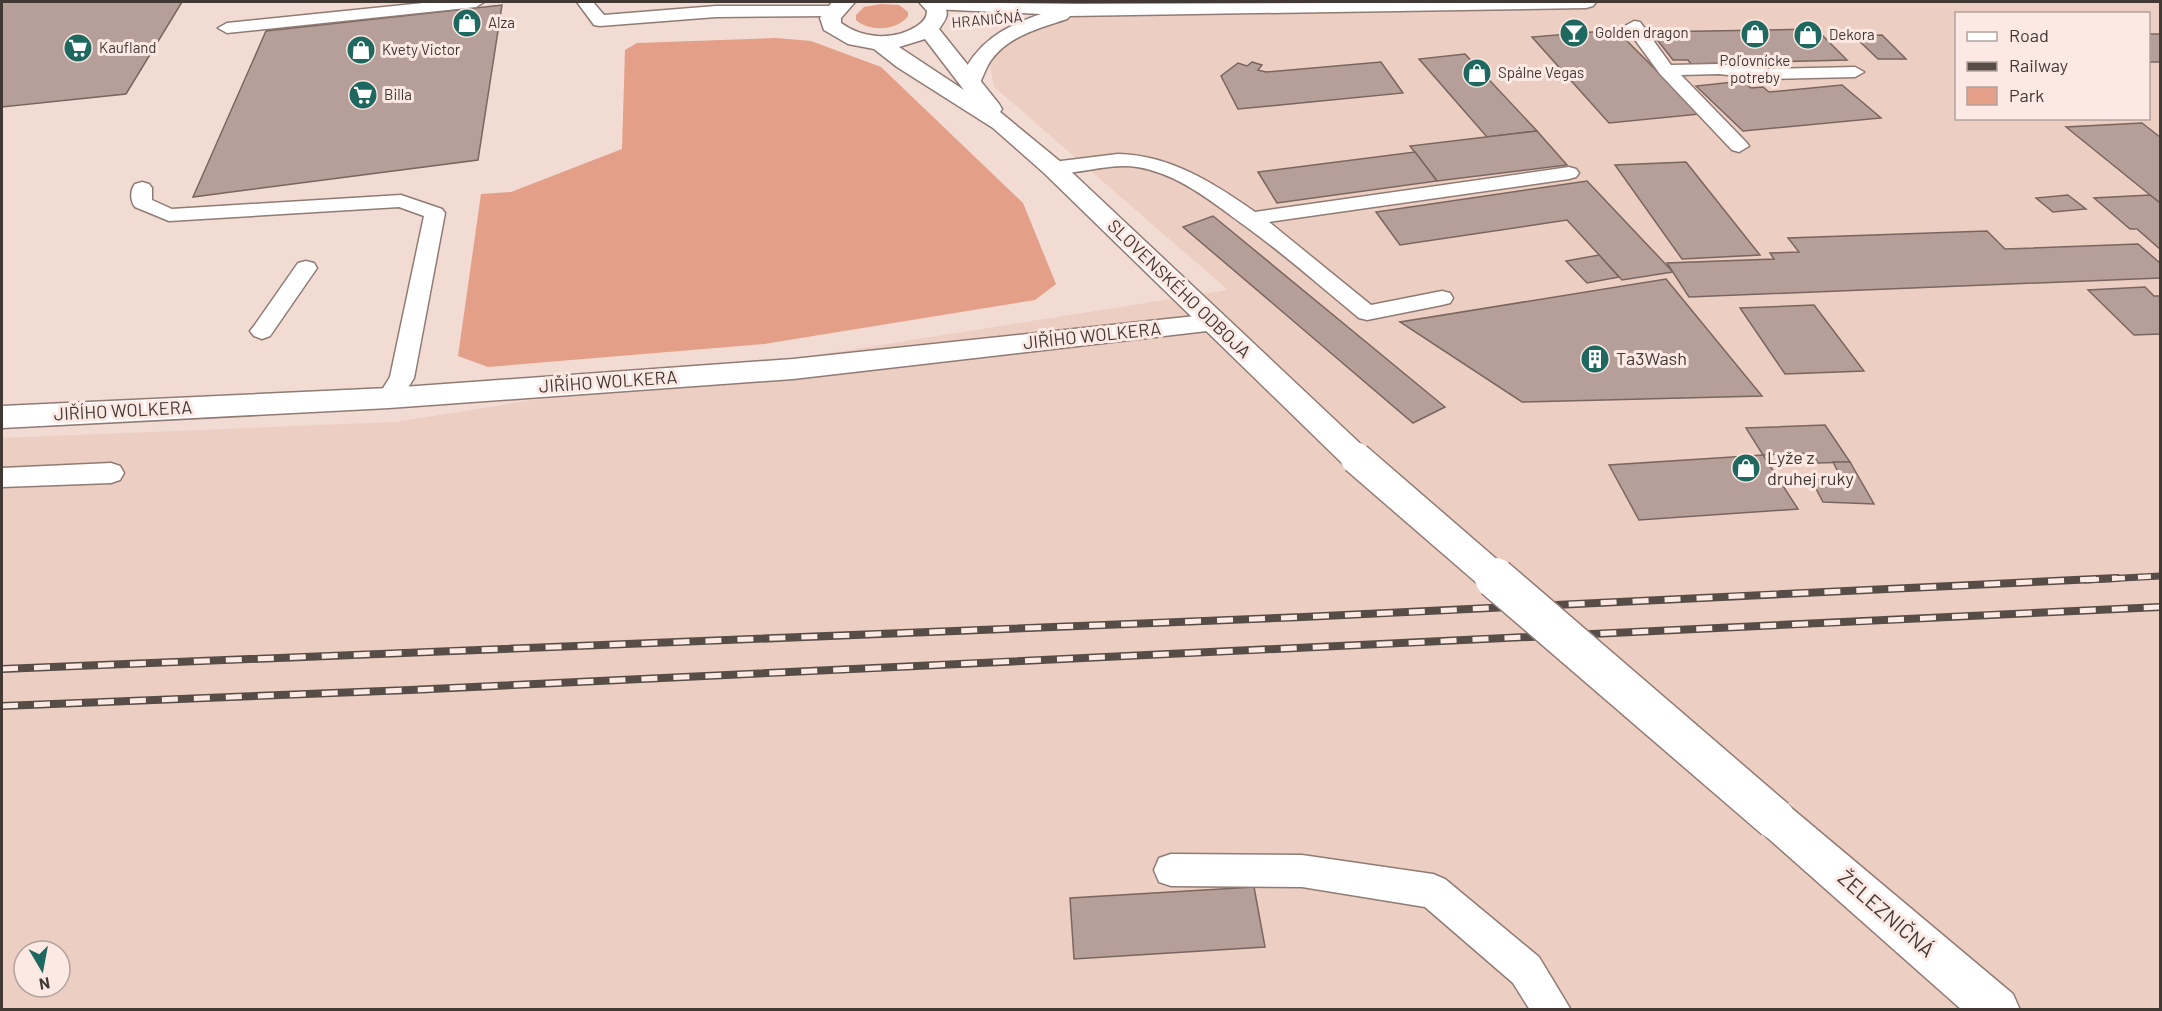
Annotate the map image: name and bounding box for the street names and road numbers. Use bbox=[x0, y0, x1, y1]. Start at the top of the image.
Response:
street label: HRANIČNÁ bbox=[951, 7, 1023, 31]
street label: SLOVENSKÉHO ODBOJA bbox=[1104, 214, 1256, 362]
street label: JIŘÍHO WOLKERA bbox=[1022, 317, 1162, 353]
street label: JIŘÍHO WOLKERA bbox=[538, 365, 678, 397]
street label: JIŘÍHO WOLKERA bbox=[53, 395, 193, 425]
street label: ŽELEZNIČNÁ bbox=[1834, 864, 1941, 962]

